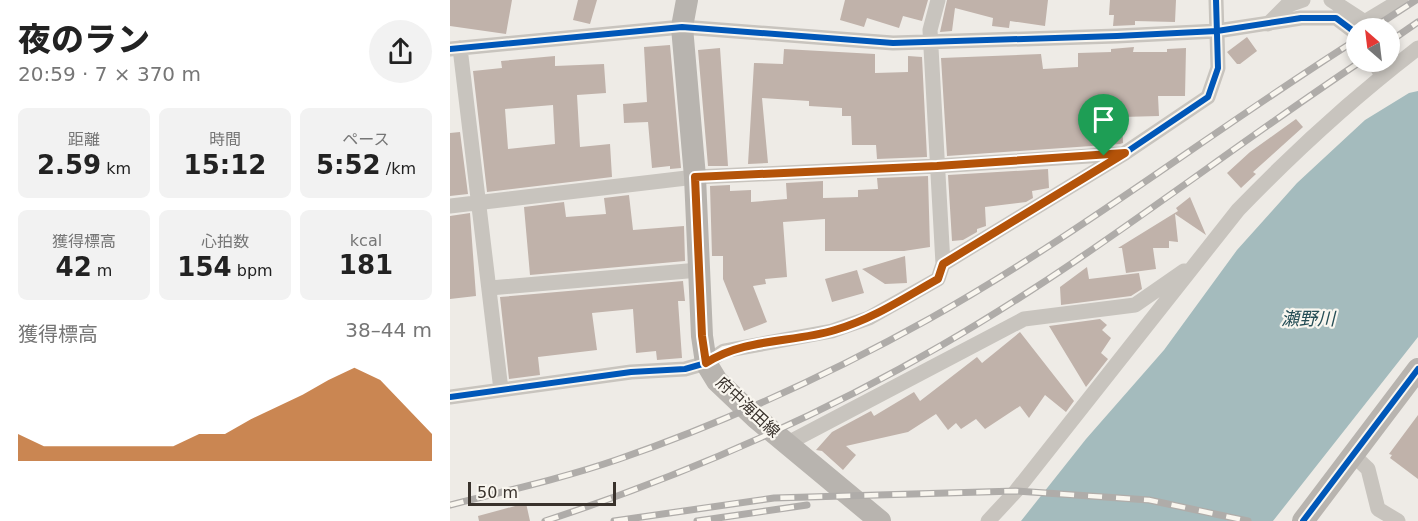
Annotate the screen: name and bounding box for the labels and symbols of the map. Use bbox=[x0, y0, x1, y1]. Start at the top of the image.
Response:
north arrow bbox=[1346, 18, 1400, 72]
pin bbox=[1078, 94, 1129, 156]
water label: 瀬野川 bbox=[1281, 308, 1337, 329]
street label: 府中海田線 bbox=[712, 373, 784, 441]
scale bar bbox=[468, 479, 616, 506]

